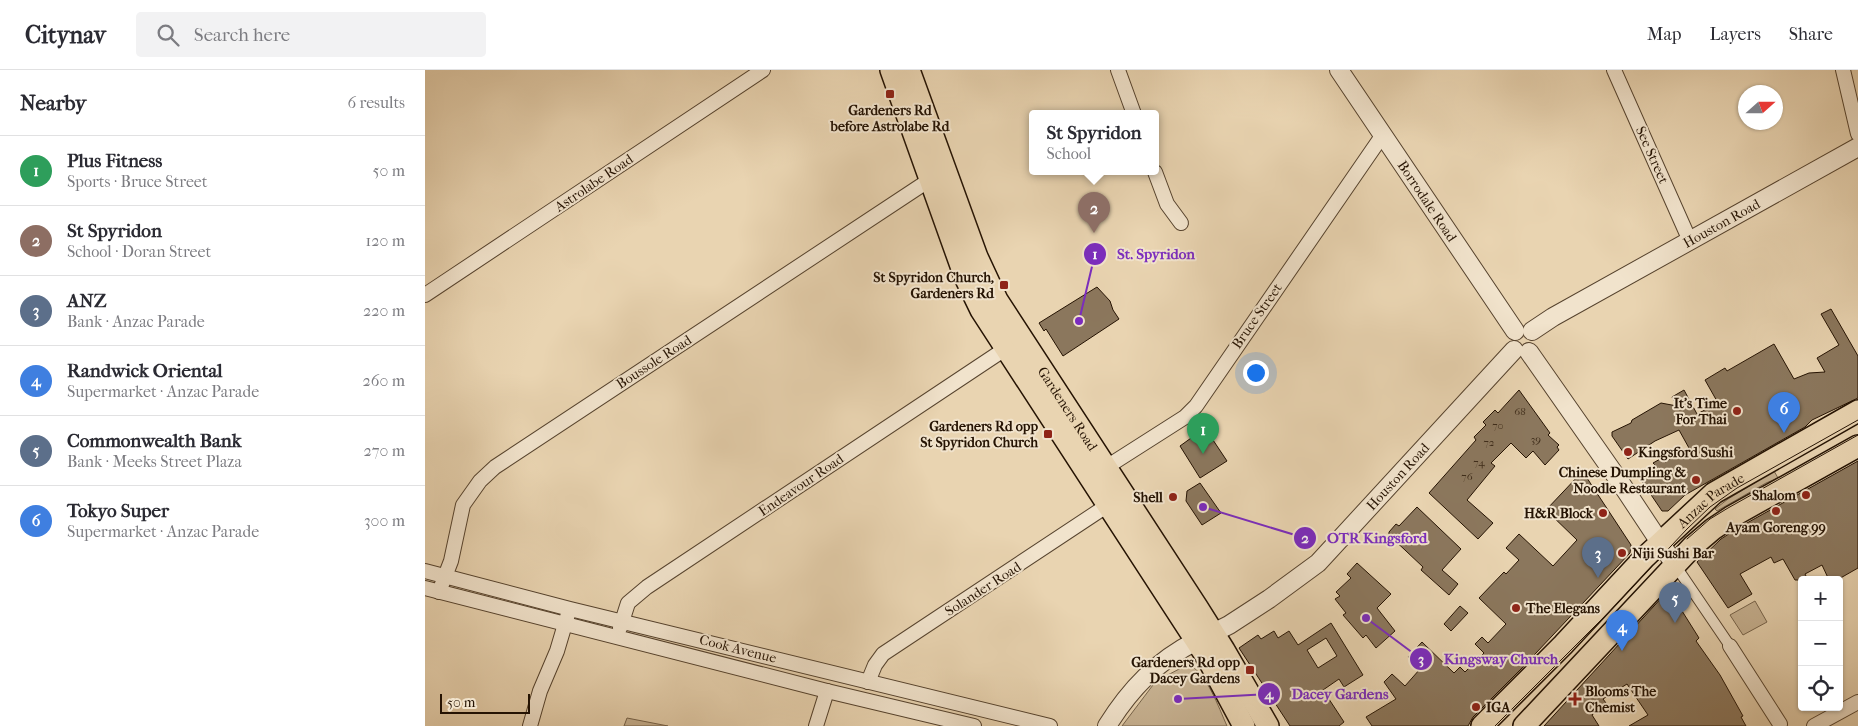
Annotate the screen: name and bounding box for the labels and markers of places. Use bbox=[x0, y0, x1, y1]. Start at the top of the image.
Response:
marker: Gardeners Rd before Astrolabe Rd bbox=[884, 88, 896, 100]
place label: Gardeners Rd before Astrolabe Rd bbox=[830, 102, 951, 135]
pin: 2 bbox=[1078, 192, 1110, 233]
callout: St. Spyridon bbox=[1082, 239, 1205, 269]
place label: St Spyridon Church, Gardeners Rd bbox=[873, 269, 995, 302]
marker: St Spyridon Church, Gardeners Rd bbox=[998, 279, 1010, 291]
pin: 6 bbox=[1768, 392, 1800, 433]
place label: It's Time For Thai bbox=[1674, 395, 1728, 428]
marker: It's Time For Thai bbox=[1731, 405, 1743, 417]
pin: 1 bbox=[1187, 413, 1219, 454]
place label: Gardeners Rd opp St Spyridon Church bbox=[920, 418, 1039, 451]
marker: Gardeners Rd opp St Spyridon Church bbox=[1042, 428, 1054, 440]
place label: Kingsford Sushi bbox=[1638, 444, 1734, 461]
marker: Kingsford Sushi bbox=[1622, 446, 1634, 458]
place label: Chinese Dumpling & Noodle Restaurant bbox=[1559, 464, 1687, 497]
marker: Chinese Dumpling & Noodle Restaurant bbox=[1690, 474, 1702, 486]
place label: Shalom bbox=[1752, 487, 1796, 504]
place label: Shell bbox=[1133, 489, 1163, 506]
marker: Shalom bbox=[1800, 489, 1812, 501]
marker: Shell bbox=[1167, 491, 1179, 503]
place label: H&R Block bbox=[1524, 505, 1594, 522]
marker: Ayam Goreng 99 bbox=[1770, 505, 1782, 517]
marker: H&R Block bbox=[1597, 507, 1609, 519]
place label: Ayam Goreng 99 bbox=[1725, 519, 1826, 536]
callout: OTR Kingsford bbox=[1292, 523, 1438, 553]
pin: 3 bbox=[1582, 537, 1614, 578]
place label: Niji Sushi Bar bbox=[1632, 545, 1715, 562]
marker: Niji Sushi Bar bbox=[1616, 547, 1628, 559]
pin: 5 bbox=[1659, 582, 1691, 623]
place label: The Elegans bbox=[1525, 600, 1601, 617]
marker: The Elegans bbox=[1510, 602, 1522, 614]
pin: 4 bbox=[1606, 610, 1638, 651]
callout: Kingsway Church bbox=[1409, 644, 1568, 674]
place label: Gardeners Rd opp Dacey Gardens bbox=[1131, 654, 1241, 687]
marker: Gardeners Rd opp Dacey Gardens bbox=[1244, 664, 1256, 676]
callout: Dacey Gardens bbox=[1257, 679, 1399, 709]
place label: Blooms The Chemist bbox=[1585, 683, 1656, 716]
marker: Blooms The Chemist bbox=[1569, 693, 1581, 705]
place label: IGA bbox=[1486, 699, 1511, 716]
marker: IGA bbox=[1470, 701, 1482, 713]

